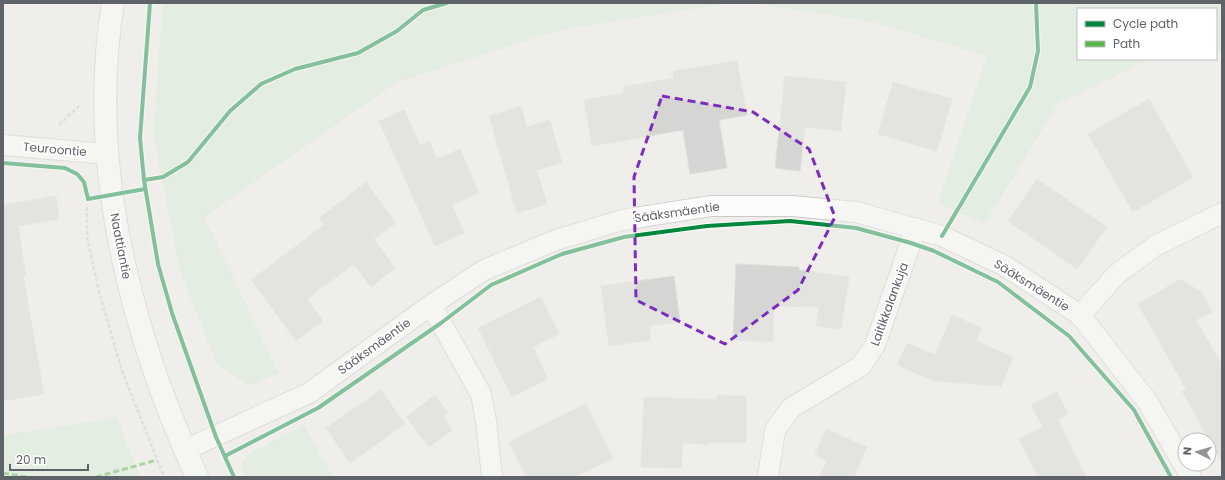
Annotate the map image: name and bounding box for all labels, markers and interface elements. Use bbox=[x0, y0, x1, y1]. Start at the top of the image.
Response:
legend bbox=[1077, 8, 1217, 60]
text: Cycle path bbox=[1113, 15, 1178, 32]
text: Path bbox=[1113, 35, 1140, 52]
street label: Teuroontie bbox=[22, 138, 88, 160]
street label: Sääksmäentie bbox=[633, 198, 721, 226]
street label: Naattiantie bbox=[106, 212, 136, 280]
street label: Sääksmäentie bbox=[991, 255, 1073, 315]
street label: Laitikkalankuja bbox=[866, 260, 912, 348]
street label: Sääksmäentie bbox=[334, 314, 414, 378]
north arrow bbox=[1177, 432, 1217, 472]
scale bar bbox=[10, 446, 88, 472]
text: N bbox=[1179, 446, 1195, 456]
text: 20 m bbox=[16, 451, 46, 468]

